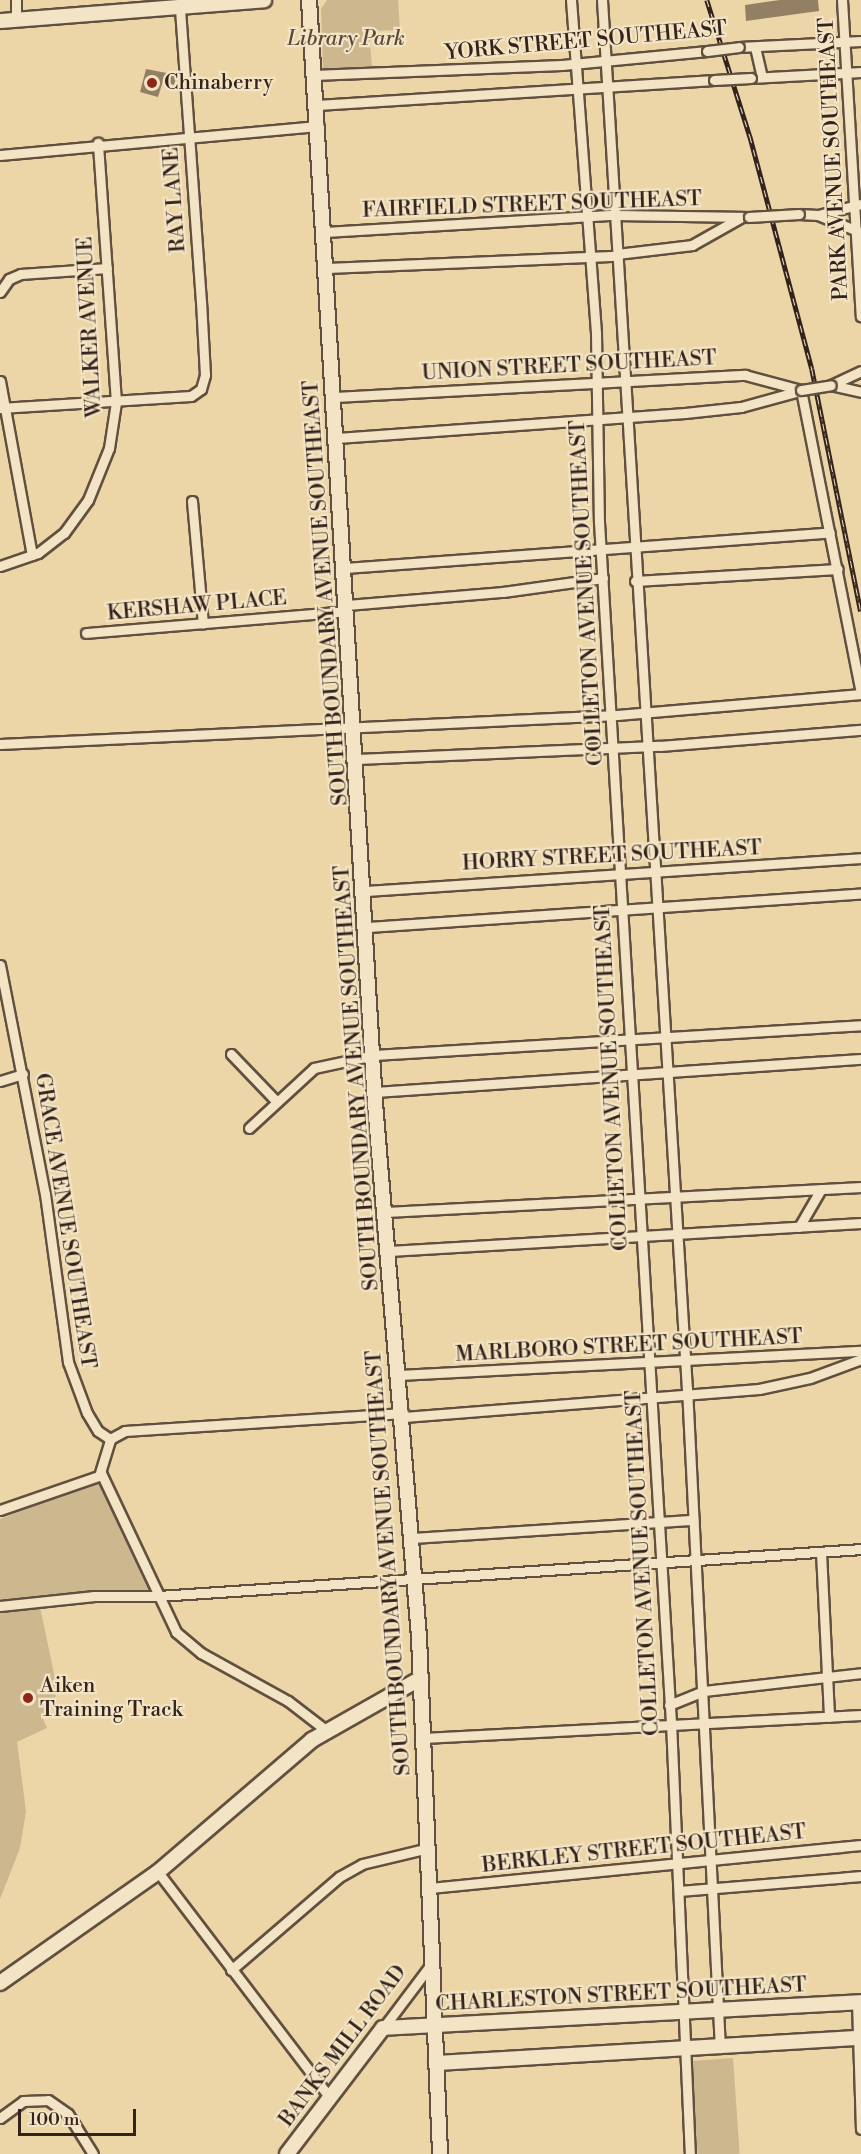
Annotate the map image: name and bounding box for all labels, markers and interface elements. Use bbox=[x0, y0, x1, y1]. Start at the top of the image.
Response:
street label: YORK STREET SOUTHEAST bbox=[444, 16, 728, 66]
street label: PARK AVENUE SOUTHEAST bbox=[814, 17, 854, 301]
park label: Library Park bbox=[287, 26, 405, 52]
place label: Chinaberry bbox=[164, 70, 273, 96]
marker: Chinaberry bbox=[145, 76, 159, 90]
street label: RAY LANE bbox=[159, 147, 191, 253]
street label: FAIRFIELD STREET SOUTHEAST bbox=[362, 186, 702, 224]
street label: WALKER AVENUE bbox=[73, 236, 107, 418]
street label: UNION STREET SOUTHEAST bbox=[421, 346, 717, 386]
street label: SOUTH BOUNDARY AVENUE SOUTHEAST bbox=[299, 379, 353, 807]
street label: COLLETON AVENUE SOUTHEAST bbox=[565, 419, 609, 767]
street label: KERSHAW PLACE bbox=[106, 586, 288, 626]
street label: HORRY STREET SOUTHEAST bbox=[462, 836, 762, 876]
street label: SOUTH BOUNDARY AVENUE SOUTHEAST bbox=[330, 864, 384, 1292]
street label: COLLETON AVENUE SOUTHEAST bbox=[590, 904, 634, 1252]
street label: GRACE AVENUE SOUTHEAST bbox=[29, 1071, 101, 1371]
street label: MARLBORO STREET SOUTHEAST bbox=[455, 1324, 803, 1368]
street label: SOUTH BOUNDARY AVENUE SOUTHEAST bbox=[362, 1349, 416, 1777]
street label: COLLETON AVENUE SOUTHEAST bbox=[621, 1389, 665, 1737]
place label: Aiken Training Track bbox=[40, 1673, 183, 1723]
marker: Aiken Training Track bbox=[21, 1691, 35, 1705]
street label: BERKLEY STREET SOUTHEAST bbox=[481, 1819, 807, 1879]
street label: BANKS MILL ROAD bbox=[274, 1960, 412, 2132]
street label: CHARLESTON STREET SOUTHEAST bbox=[435, 1973, 807, 2017]
scale bar bbox=[21, 2097, 140, 2135]
text: 100 m bbox=[29, 2108, 80, 2131]

